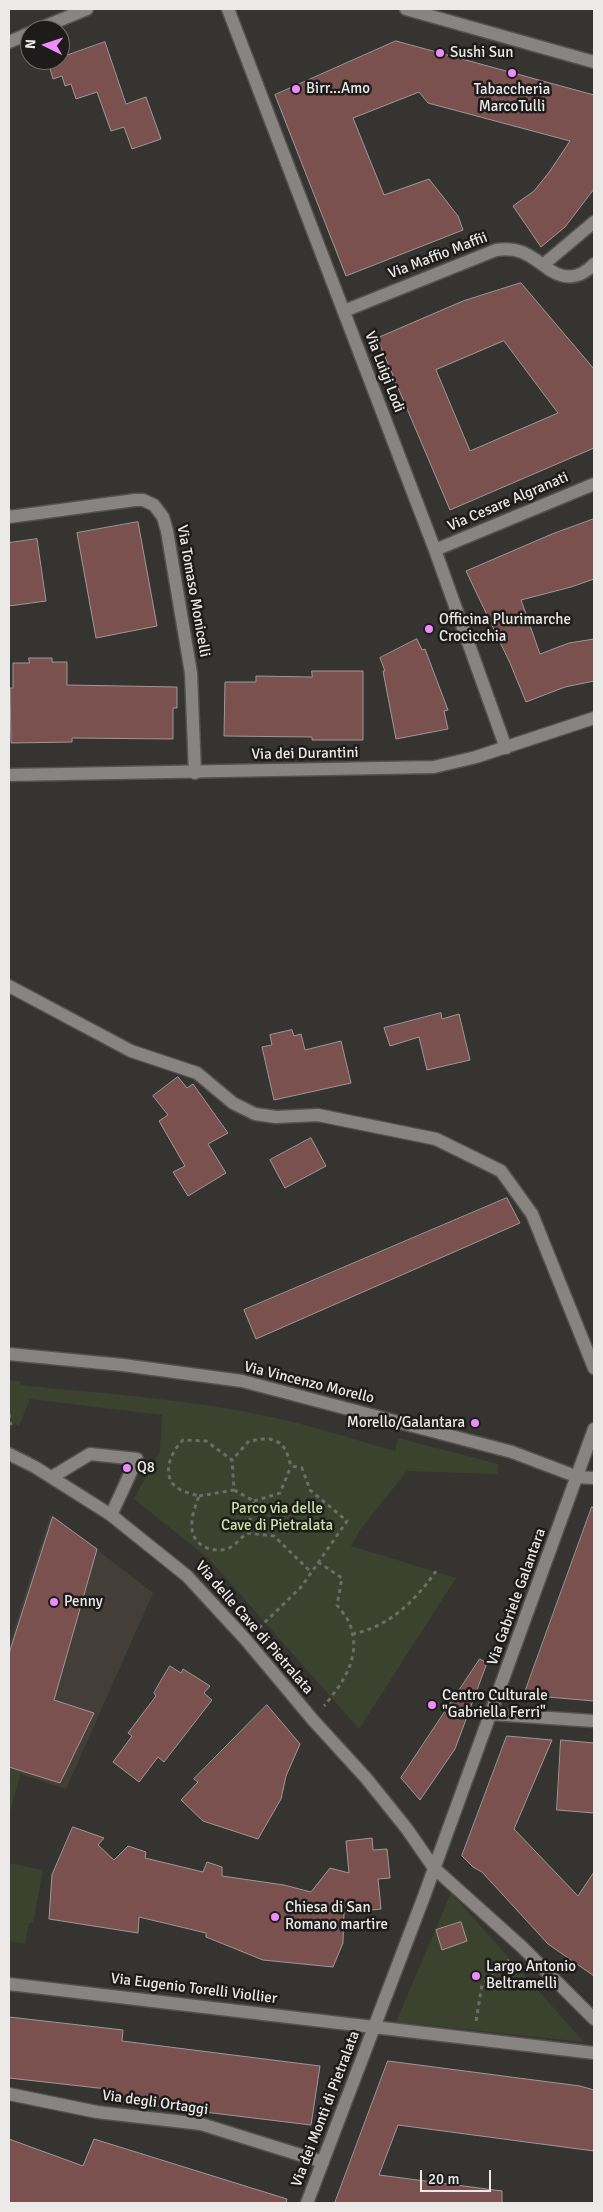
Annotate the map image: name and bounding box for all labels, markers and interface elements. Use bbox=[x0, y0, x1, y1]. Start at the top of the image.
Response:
north arrow bbox=[20, 20, 70, 70]
text: N bbox=[22, 39, 39, 49]
place label: Sushi Sun bbox=[450, 44, 513, 62]
marker: Sushi Sun bbox=[434, 47, 446, 59]
marker: Tabaccheria MarcoTulli bbox=[506, 67, 518, 79]
place label: Birr...Amo bbox=[306, 80, 370, 98]
place label: Tabaccheria MarcoTulli bbox=[474, 81, 550, 116]
marker: Birr...Amo bbox=[290, 83, 302, 95]
street label: Via Maffio Maffii bbox=[386, 229, 490, 283]
street label: Via Luigi Lodi bbox=[360, 329, 408, 415]
street label: Via Cesare Algranati bbox=[445, 468, 571, 536]
street label: Via Tomaso Monicelli bbox=[172, 523, 214, 659]
place label: Officina Plurimarche Crocicchia bbox=[439, 611, 571, 646]
marker: Officina Plurimarche Crocicchia bbox=[423, 623, 435, 635]
street label: Via dei Durantini bbox=[251, 744, 359, 764]
street label: Via Vincenzo Morello bbox=[242, 1358, 376, 1408]
place label: Morello/Galantara bbox=[347, 1414, 465, 1432]
marker: Morello/Galantara bbox=[469, 1417, 481, 1429]
place label: Q8 bbox=[137, 1459, 155, 1477]
marker: Q8 bbox=[121, 1462, 133, 1474]
park label: Parco via delle Cave di Pietralata bbox=[221, 1500, 333, 1535]
street label: Via Gabriele Galantara bbox=[484, 1526, 550, 1668]
street label: Via delle Cave di Pietralata bbox=[191, 1558, 317, 1698]
place label: Penny bbox=[64, 1593, 103, 1611]
marker: Penny bbox=[48, 1596, 60, 1608]
place label: Centro Culturale "Gabriella Ferri" bbox=[442, 1687, 548, 1722]
marker: Centro Culturale "Gabriella Ferri" bbox=[426, 1699, 438, 1711]
place label: Chiesa di San Romano martire bbox=[285, 1899, 388, 1934]
marker: Chiesa di San Romano martire bbox=[269, 1911, 281, 1923]
place label: Largo Antonio Beltramelli bbox=[486, 1958, 576, 1993]
street label: Via Eugenio Torelli Viollier bbox=[110, 1970, 278, 2008]
marker: Largo Antonio Beltramelli bbox=[470, 1970, 482, 1982]
street label: Via dei Monti di Pietralata bbox=[288, 2028, 364, 2190]
street label: Via degli Ortaggi bbox=[101, 2087, 209, 2119]
scale bar bbox=[423, 2160, 494, 2192]
text: 20 m bbox=[428, 2170, 459, 2188]

